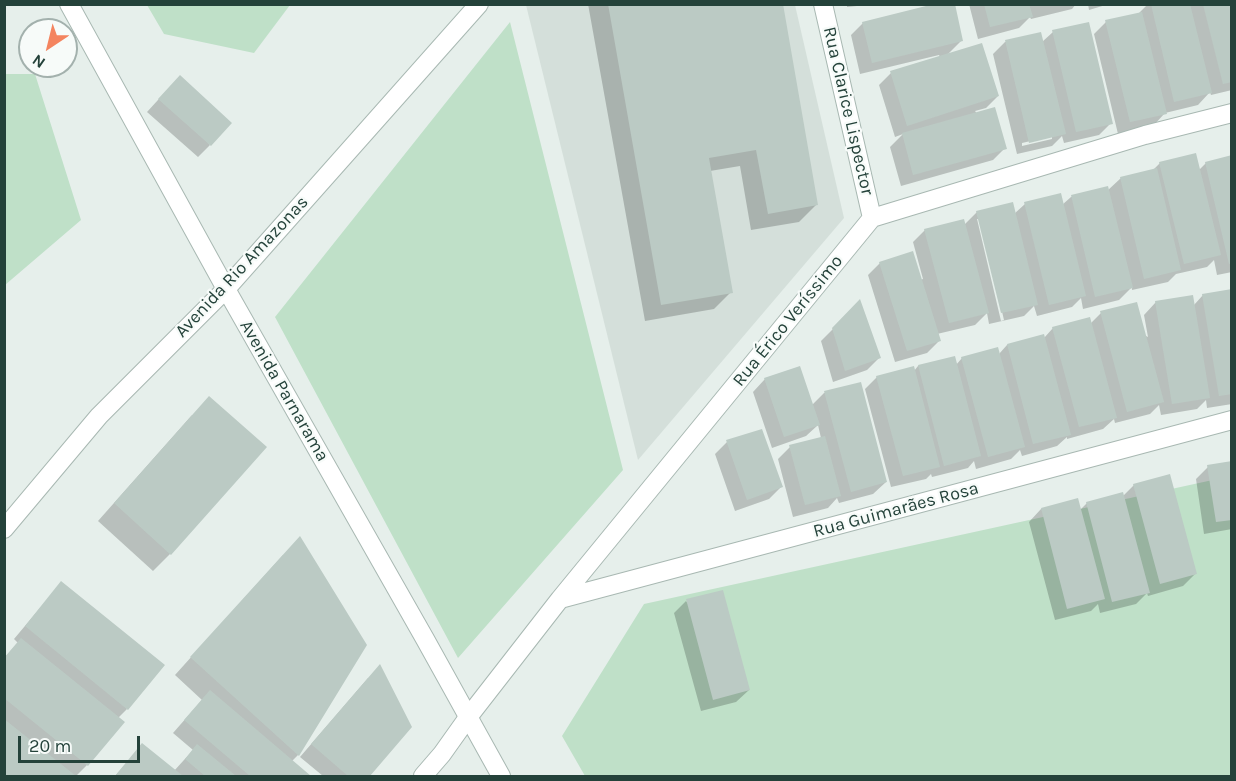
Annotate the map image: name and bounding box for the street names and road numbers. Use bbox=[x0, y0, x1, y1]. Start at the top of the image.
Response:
street label: Rua Clarice Lispector bbox=[818, 25, 878, 197]
street label: Avenida Rio Amazonas bbox=[171, 192, 313, 342]
street label: Rua Érico Veríssimo bbox=[728, 251, 848, 391]
street label: Avenida Parnarama bbox=[235, 316, 333, 466]
street label: Rua Guimarães Rosa bbox=[811, 478, 981, 542]

